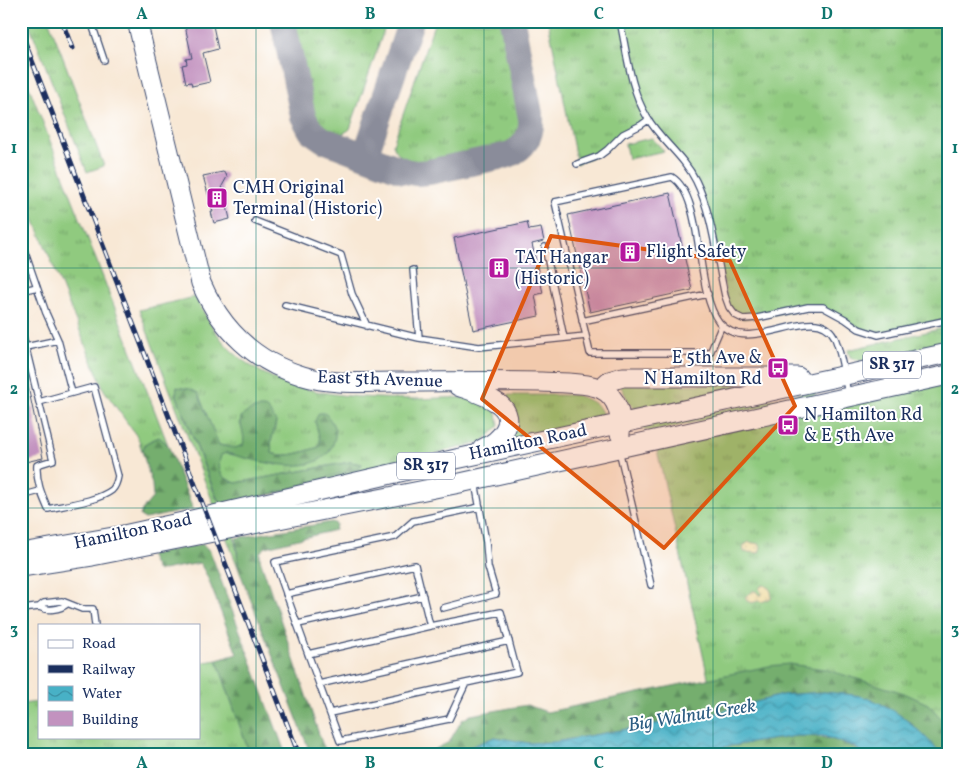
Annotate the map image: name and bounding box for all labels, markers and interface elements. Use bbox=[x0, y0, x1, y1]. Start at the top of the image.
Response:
text: A bbox=[136, 4, 148, 26]
text: B bbox=[365, 4, 376, 26]
text: C bbox=[594, 4, 604, 26]
text: D bbox=[821, 4, 833, 26]
text: 1 bbox=[11, 138, 17, 160]
text: 1 bbox=[952, 138, 958, 160]
place label: CMH Original Terminal (Historic) bbox=[233, 176, 382, 222]
building icon: CMH Original Terminal (Historic) bbox=[205, 186, 229, 210]
building icon: Flight Safety bbox=[618, 240, 642, 264]
place label: Flight Safety bbox=[646, 240, 747, 265]
place label: TAT Hangar (Historic) bbox=[515, 246, 609, 292]
building icon: TAT Hangar (Historic) bbox=[487, 256, 511, 280]
place label: E 5th Ave & N Hamilton Rd bbox=[644, 346, 762, 392]
road number: SR 317 bbox=[863, 352, 921, 378]
bus stop icon: E 5th Ave & N Hamilton Rd bbox=[766, 356, 790, 380]
street label: East 5th Avenue bbox=[317, 365, 443, 395]
text: 2 bbox=[10, 379, 18, 401]
text: 2 bbox=[951, 379, 959, 401]
place label: N Hamilton Rd & E 5th Ave bbox=[804, 403, 922, 449]
bus stop icon: N Hamilton Rd & E 5th Ave bbox=[776, 413, 800, 437]
street label: Hamilton Road bbox=[467, 418, 589, 468]
road number: SR 317 bbox=[397, 452, 455, 480]
street label: Hamilton Road bbox=[72, 507, 194, 557]
text: 3 bbox=[10, 619, 18, 641]
text: 3 bbox=[951, 619, 959, 641]
legend bbox=[38, 624, 200, 738]
text: Road bbox=[82, 634, 116, 655]
text: Railway bbox=[82, 660, 135, 681]
text: Water bbox=[82, 684, 122, 705]
water label: Big Walnut Creek bbox=[626, 693, 758, 739]
text: Building bbox=[82, 710, 139, 731]
text: A bbox=[136, 753, 148, 775]
text: B bbox=[365, 753, 376, 775]
text: C bbox=[594, 753, 604, 775]
text: D bbox=[821, 753, 833, 775]

